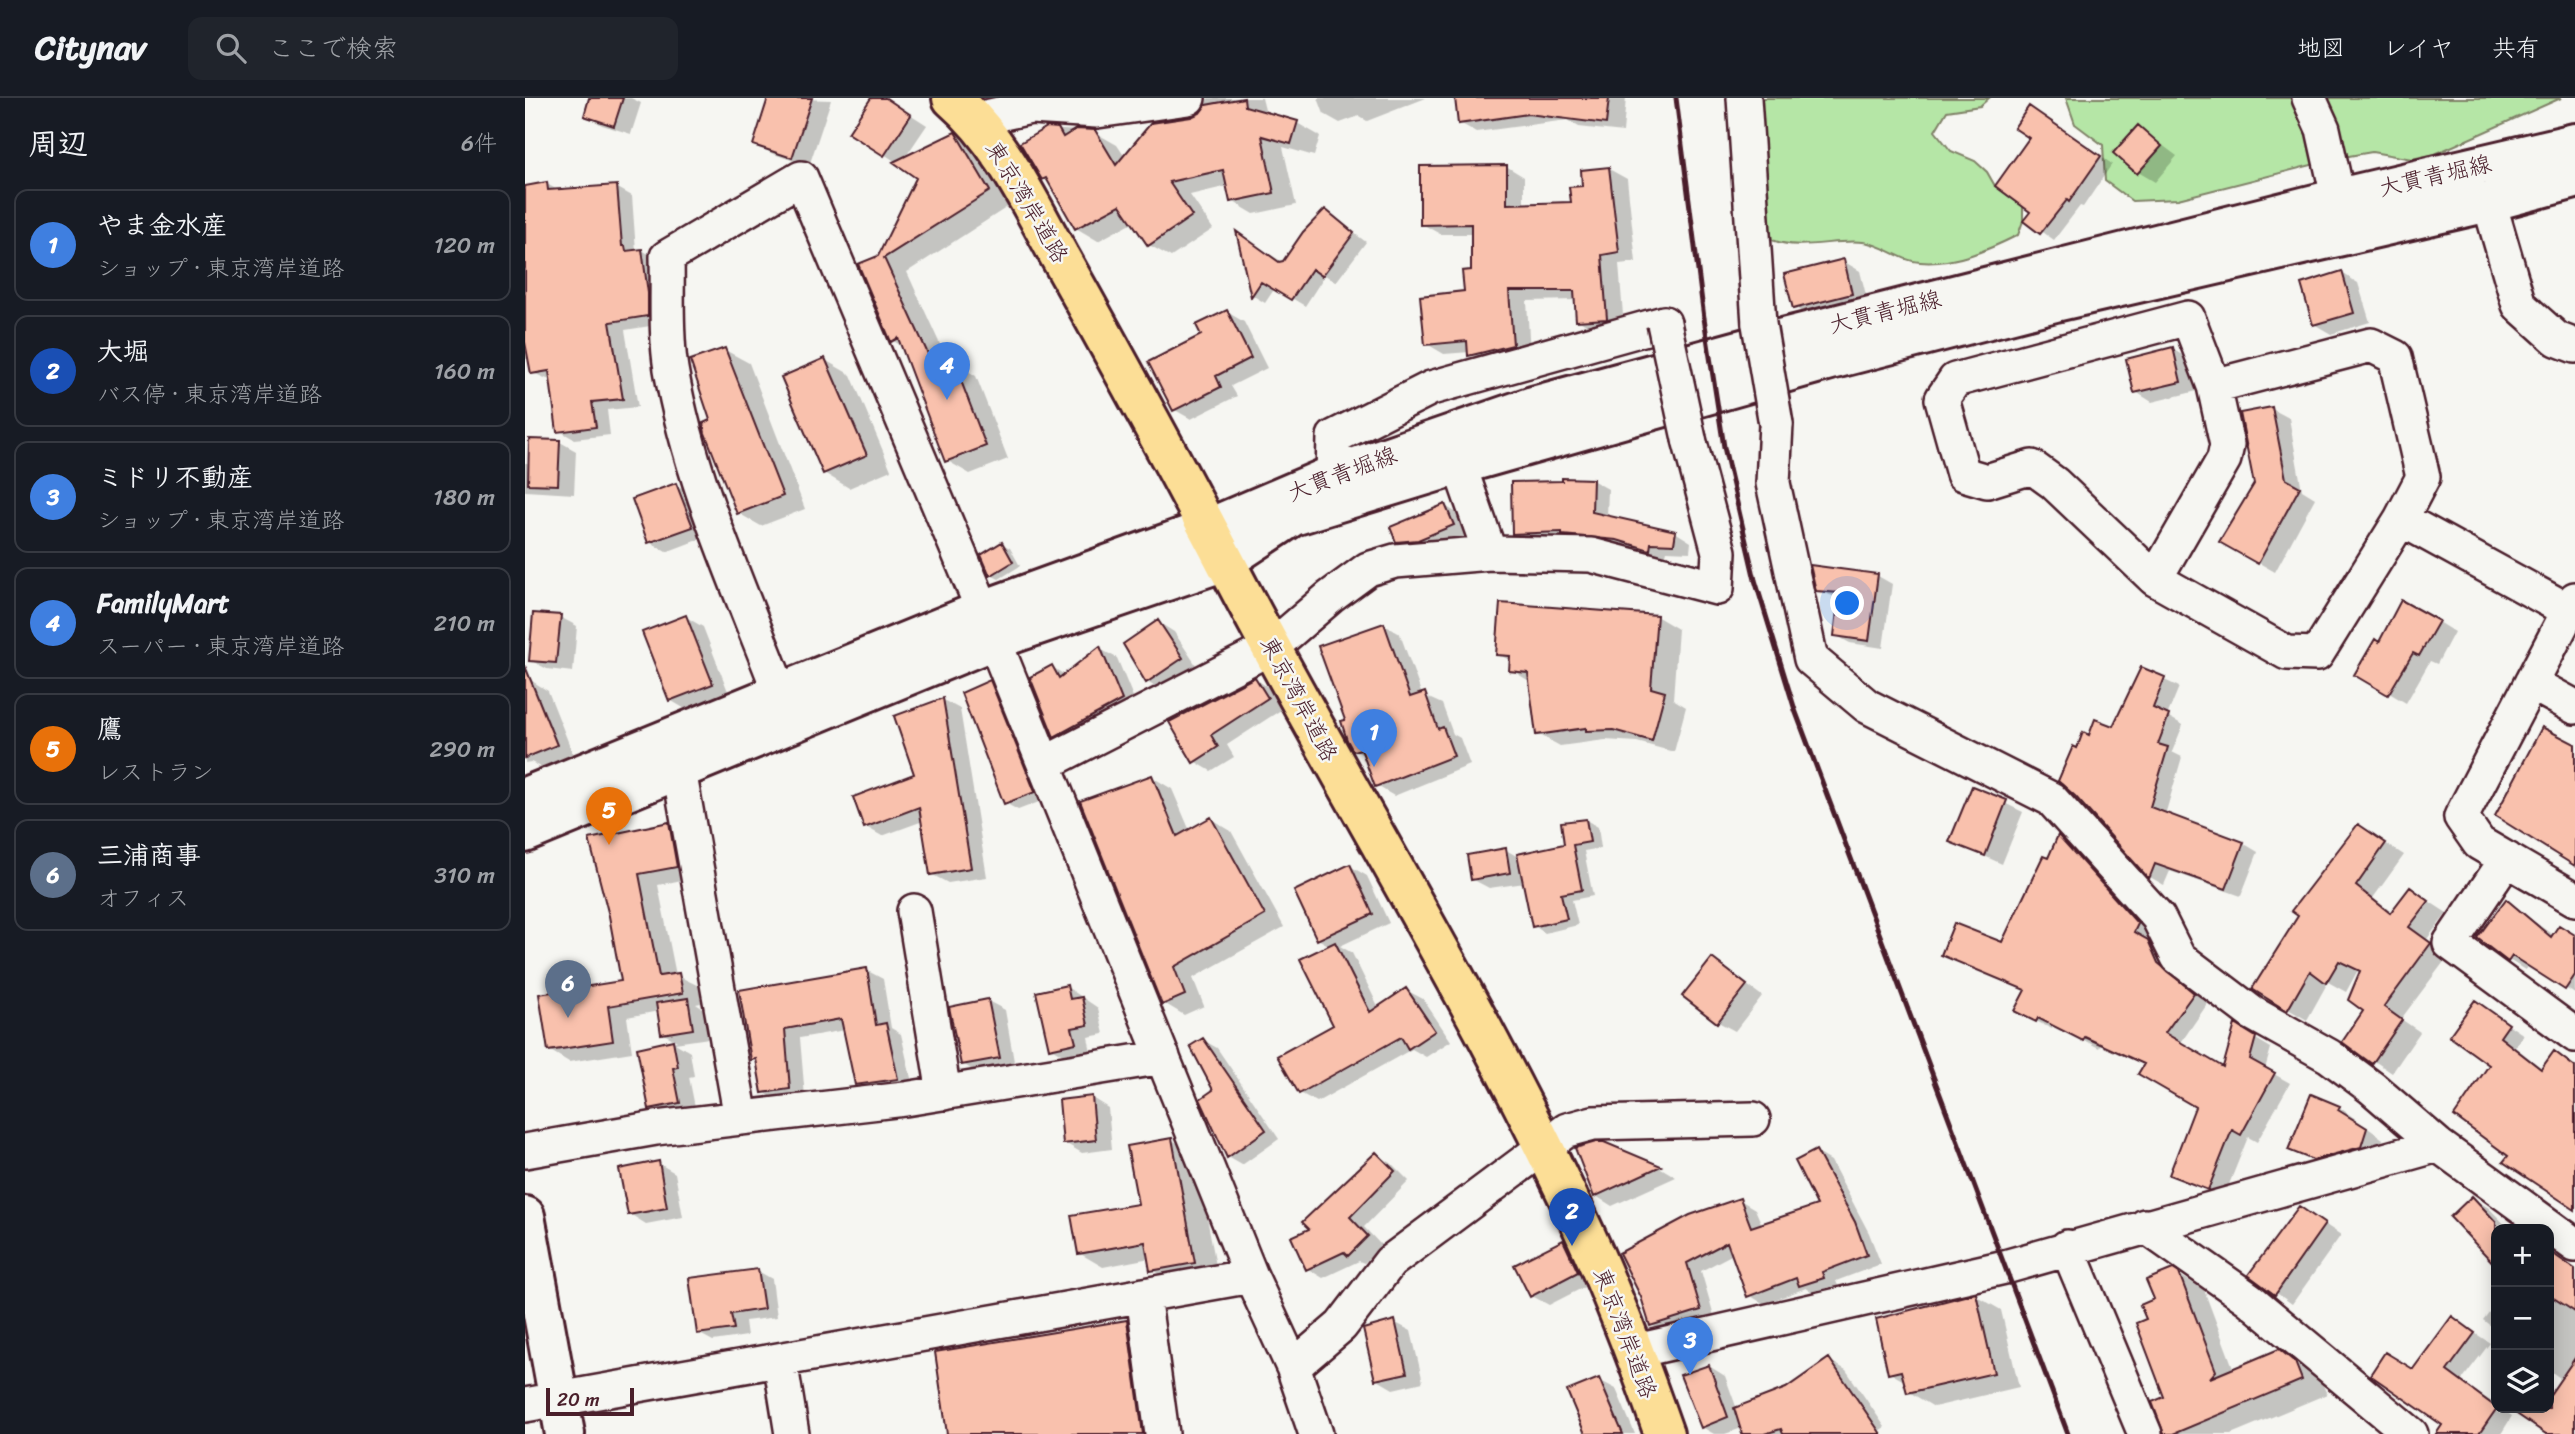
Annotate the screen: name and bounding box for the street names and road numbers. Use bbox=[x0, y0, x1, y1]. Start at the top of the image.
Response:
street label: 東京湾岸道路 bbox=[974, 132, 1080, 272]
street label: 大貫青堀線 bbox=[2374, 143, 2496, 209]
street label: 大貫青堀線 bbox=[1824, 278, 1946, 346]
street label: 大貫青堀線 bbox=[1281, 434, 1403, 514]
street label: 東京湾岸道路 bbox=[1249, 628, 1349, 770]
street label: 東京湾岸道路 bbox=[1581, 1261, 1669, 1405]

